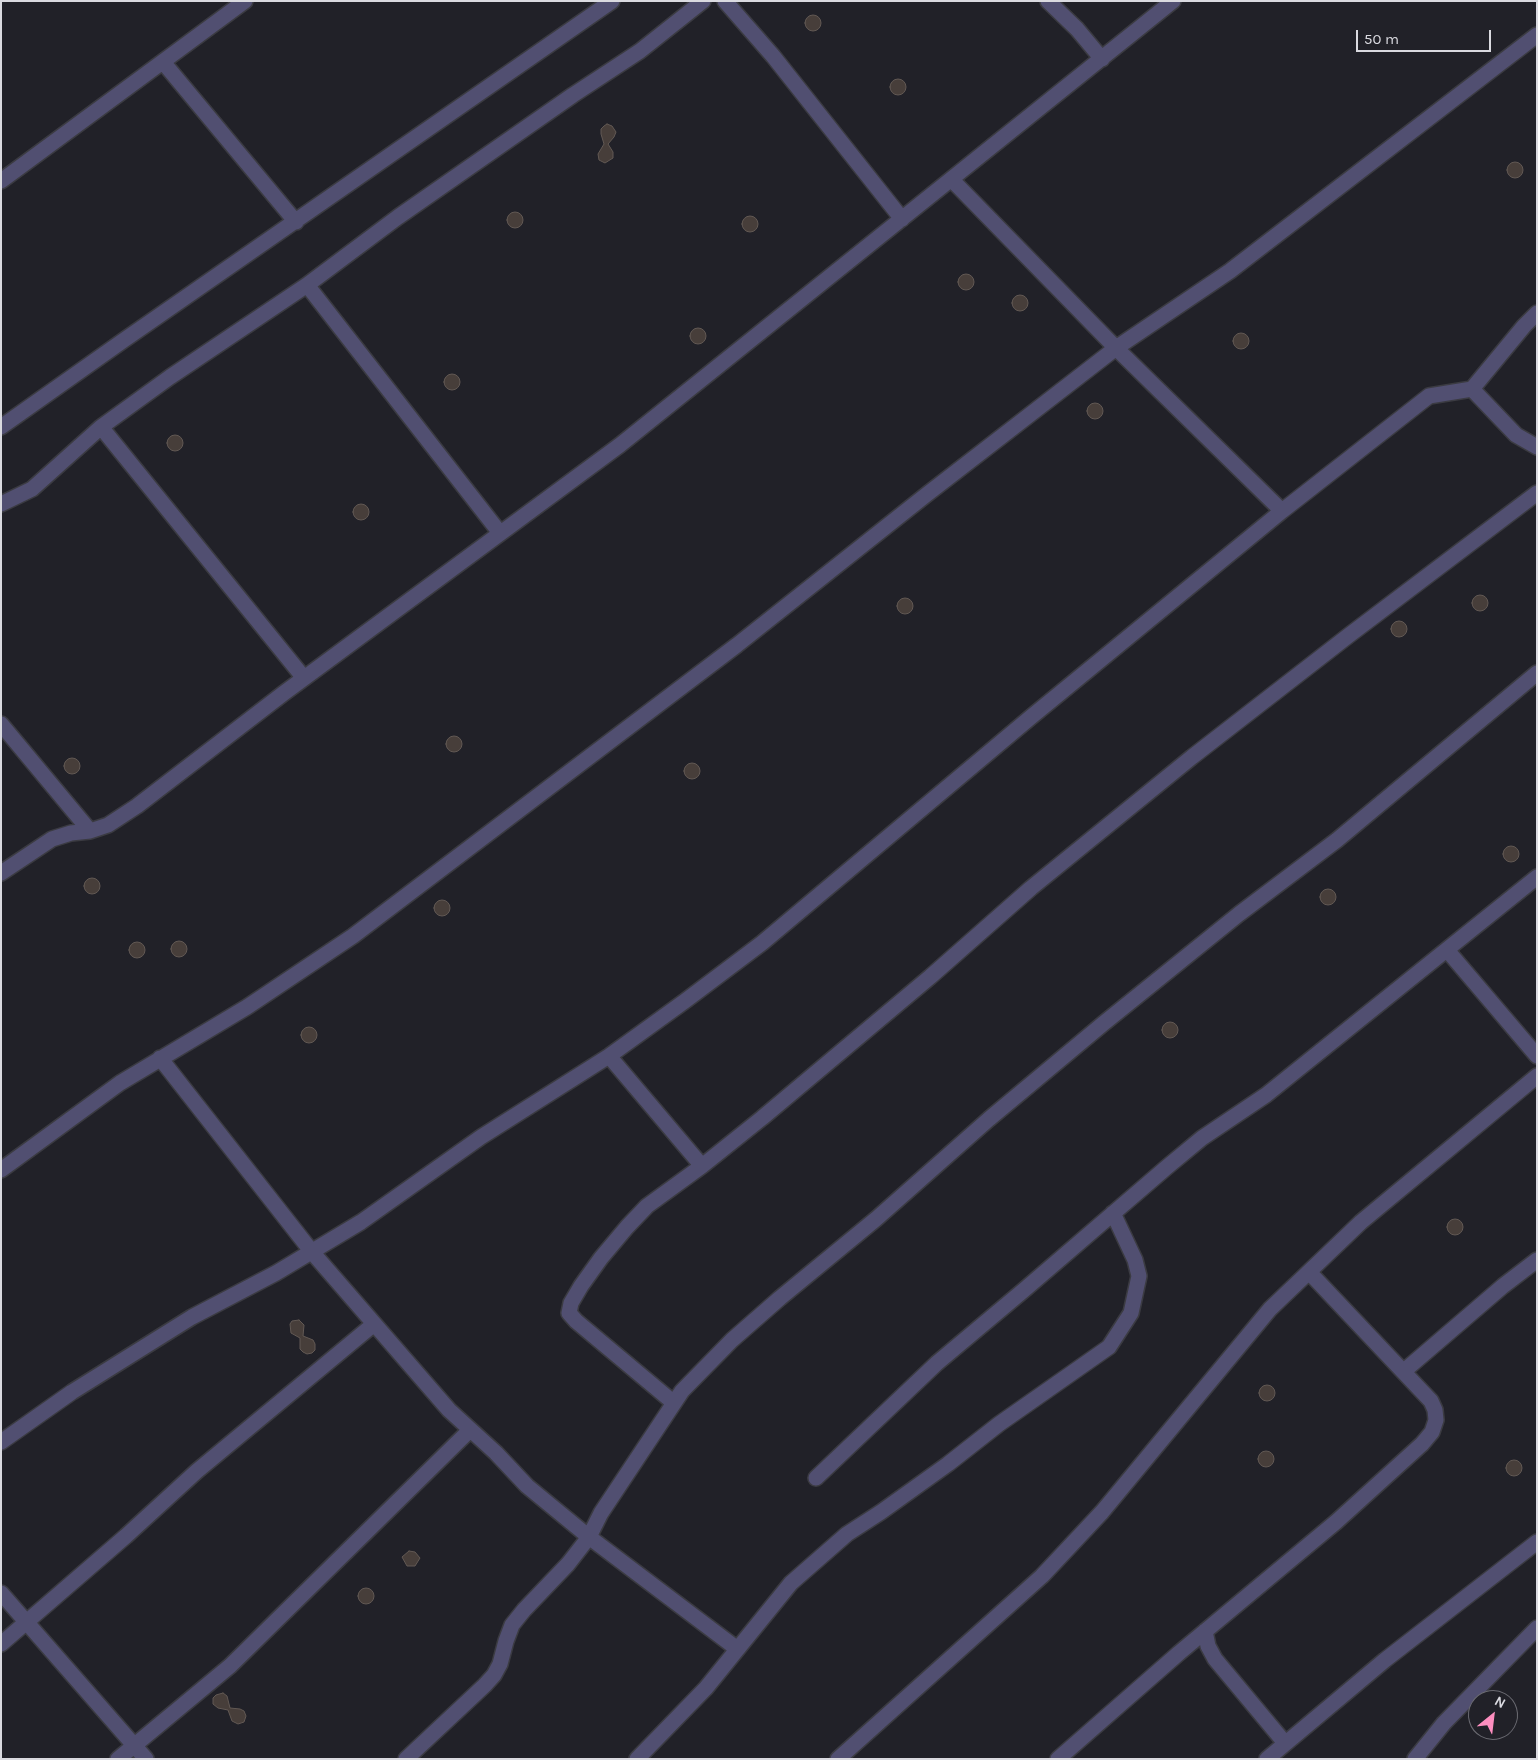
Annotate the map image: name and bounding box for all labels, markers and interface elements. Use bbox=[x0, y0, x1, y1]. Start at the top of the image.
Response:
scale bar bbox=[1358, 20, 1493, 52]
text: 50 m bbox=[1364, 30, 1399, 48]
north arrow bbox=[1468, 1690, 1518, 1740]
text: N bbox=[1492, 1692, 1509, 1712]

